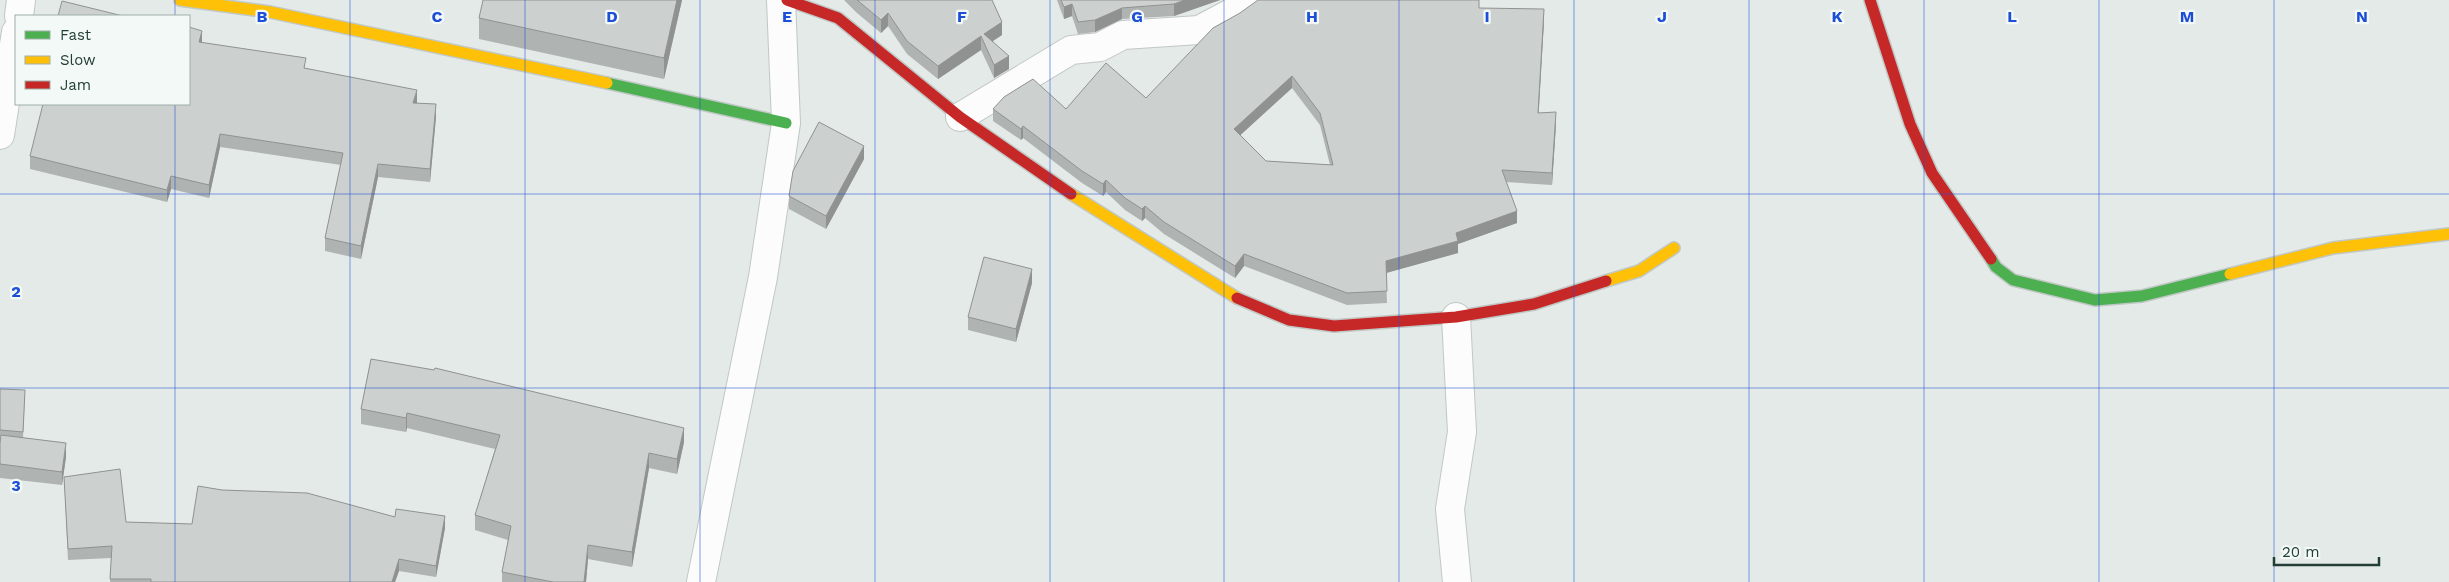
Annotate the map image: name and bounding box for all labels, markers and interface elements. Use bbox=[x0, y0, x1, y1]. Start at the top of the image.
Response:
text: B bbox=[257, 7, 268, 26]
text: C bbox=[432, 7, 443, 26]
text: D bbox=[606, 7, 618, 26]
text: E bbox=[782, 7, 792, 26]
text: F bbox=[957, 7, 967, 26]
text: G bbox=[1131, 7, 1143, 26]
text: H bbox=[1306, 7, 1318, 26]
text: I bbox=[1484, 7, 1490, 26]
text: J bbox=[1657, 7, 1667, 26]
text: K bbox=[1831, 7, 1843, 26]
text: L bbox=[2007, 7, 2017, 26]
text: M bbox=[2180, 7, 2194, 26]
text: N bbox=[2356, 7, 2368, 26]
legend bbox=[15, 15, 190, 105]
text: Fast bbox=[60, 26, 92, 44]
text: Slow bbox=[60, 51, 96, 69]
text: Jam bbox=[60, 76, 91, 94]
text: 2 bbox=[11, 282, 21, 301]
text: 3 bbox=[11, 476, 21, 495]
scale bar bbox=[2274, 534, 2379, 566]
text: 20 m bbox=[2282, 543, 2320, 561]

